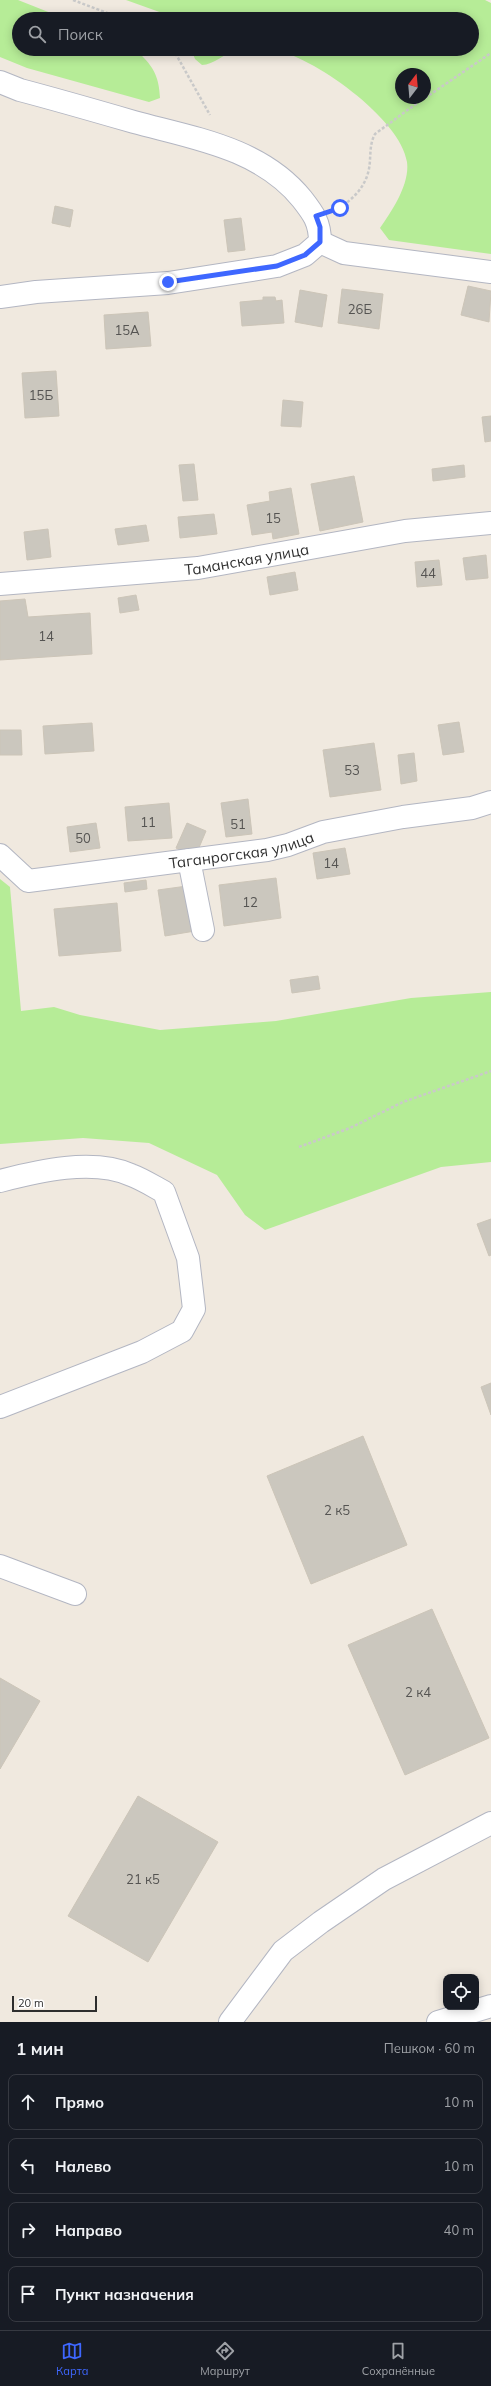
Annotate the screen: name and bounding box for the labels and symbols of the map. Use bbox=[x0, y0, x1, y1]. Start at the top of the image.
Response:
north arrow bbox=[395, 68, 431, 104]
route start bbox=[331, 199, 349, 217]
route end bbox=[159, 273, 177, 291]
house number: 26Б bbox=[348, 301, 372, 317]
house number: 15А bbox=[114, 322, 140, 338]
house number: 15Б bbox=[29, 387, 53, 403]
house number: 15 bbox=[265, 510, 281, 526]
street label: Таманская улица bbox=[184, 539, 310, 579]
house number: 44 bbox=[420, 565, 436, 581]
house number: 14 bbox=[38, 628, 54, 644]
house number: 53 bbox=[344, 762, 360, 778]
house number: 11 bbox=[140, 814, 156, 830]
house number: 51 bbox=[230, 816, 246, 832]
street label: Таганрогская улица bbox=[168, 827, 316, 872]
house number: 50 bbox=[75, 830, 91, 846]
house number: 14 bbox=[323, 855, 339, 871]
house number: 12 bbox=[242, 894, 258, 910]
house number: 2 к5 bbox=[324, 1502, 350, 1518]
house number: 2 к4 bbox=[405, 1684, 431, 1700]
house number: 21 к5 bbox=[126, 1871, 160, 1887]
scale bar bbox=[12, 1994, 97, 2013]

